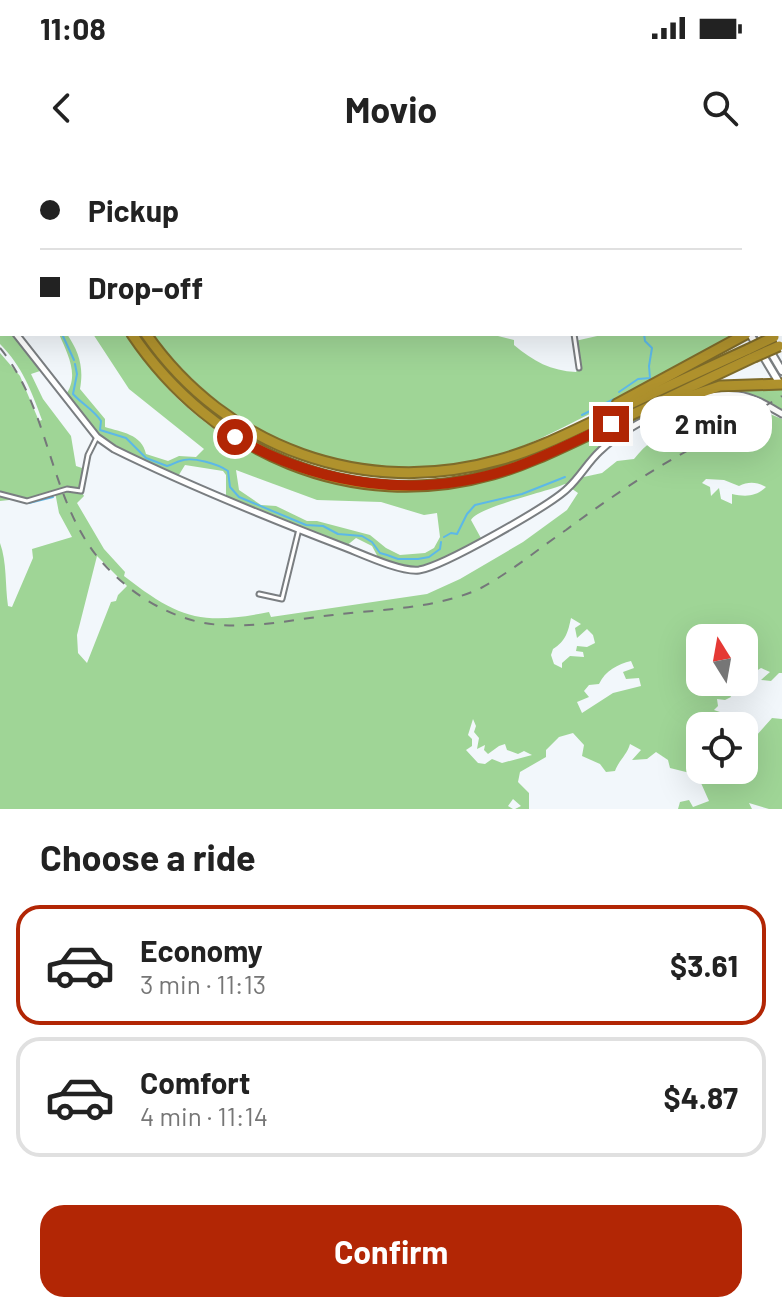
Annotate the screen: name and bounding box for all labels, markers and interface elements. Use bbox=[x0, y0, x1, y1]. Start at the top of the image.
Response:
text: 11:08 bbox=[40, 10, 106, 46]
icon: back bbox=[40, 86, 84, 130]
icon: search bbox=[698, 86, 742, 130]
text: Movio bbox=[345, 87, 437, 130]
text: Pickup bbox=[88, 192, 179, 228]
text: Drop-off bbox=[88, 269, 203, 305]
callout: 2 min bbox=[639, 396, 771, 452]
route end bbox=[593, 406, 629, 442]
text: 2 min bbox=[675, 408, 737, 439]
route start bbox=[217, 419, 253, 455]
north arrow bbox=[686, 624, 758, 696]
map controls bbox=[686, 624, 758, 784]
button: locate bbox=[686, 712, 758, 784]
text: Choose a ride bbox=[40, 835, 256, 878]
icon: car bbox=[44, 929, 116, 1001]
text: Economy bbox=[140, 932, 263, 968]
text: $3.61 bbox=[670, 947, 738, 983]
text: 3 min · 11:13 bbox=[140, 968, 266, 999]
icon: car bbox=[44, 1061, 116, 1133]
text: Comfort bbox=[140, 1064, 250, 1100]
text: $4.87 bbox=[663, 1079, 738, 1115]
text: 4 min · 11:14 bbox=[140, 1100, 268, 1131]
button: Confirm bbox=[40, 1205, 742, 1297]

